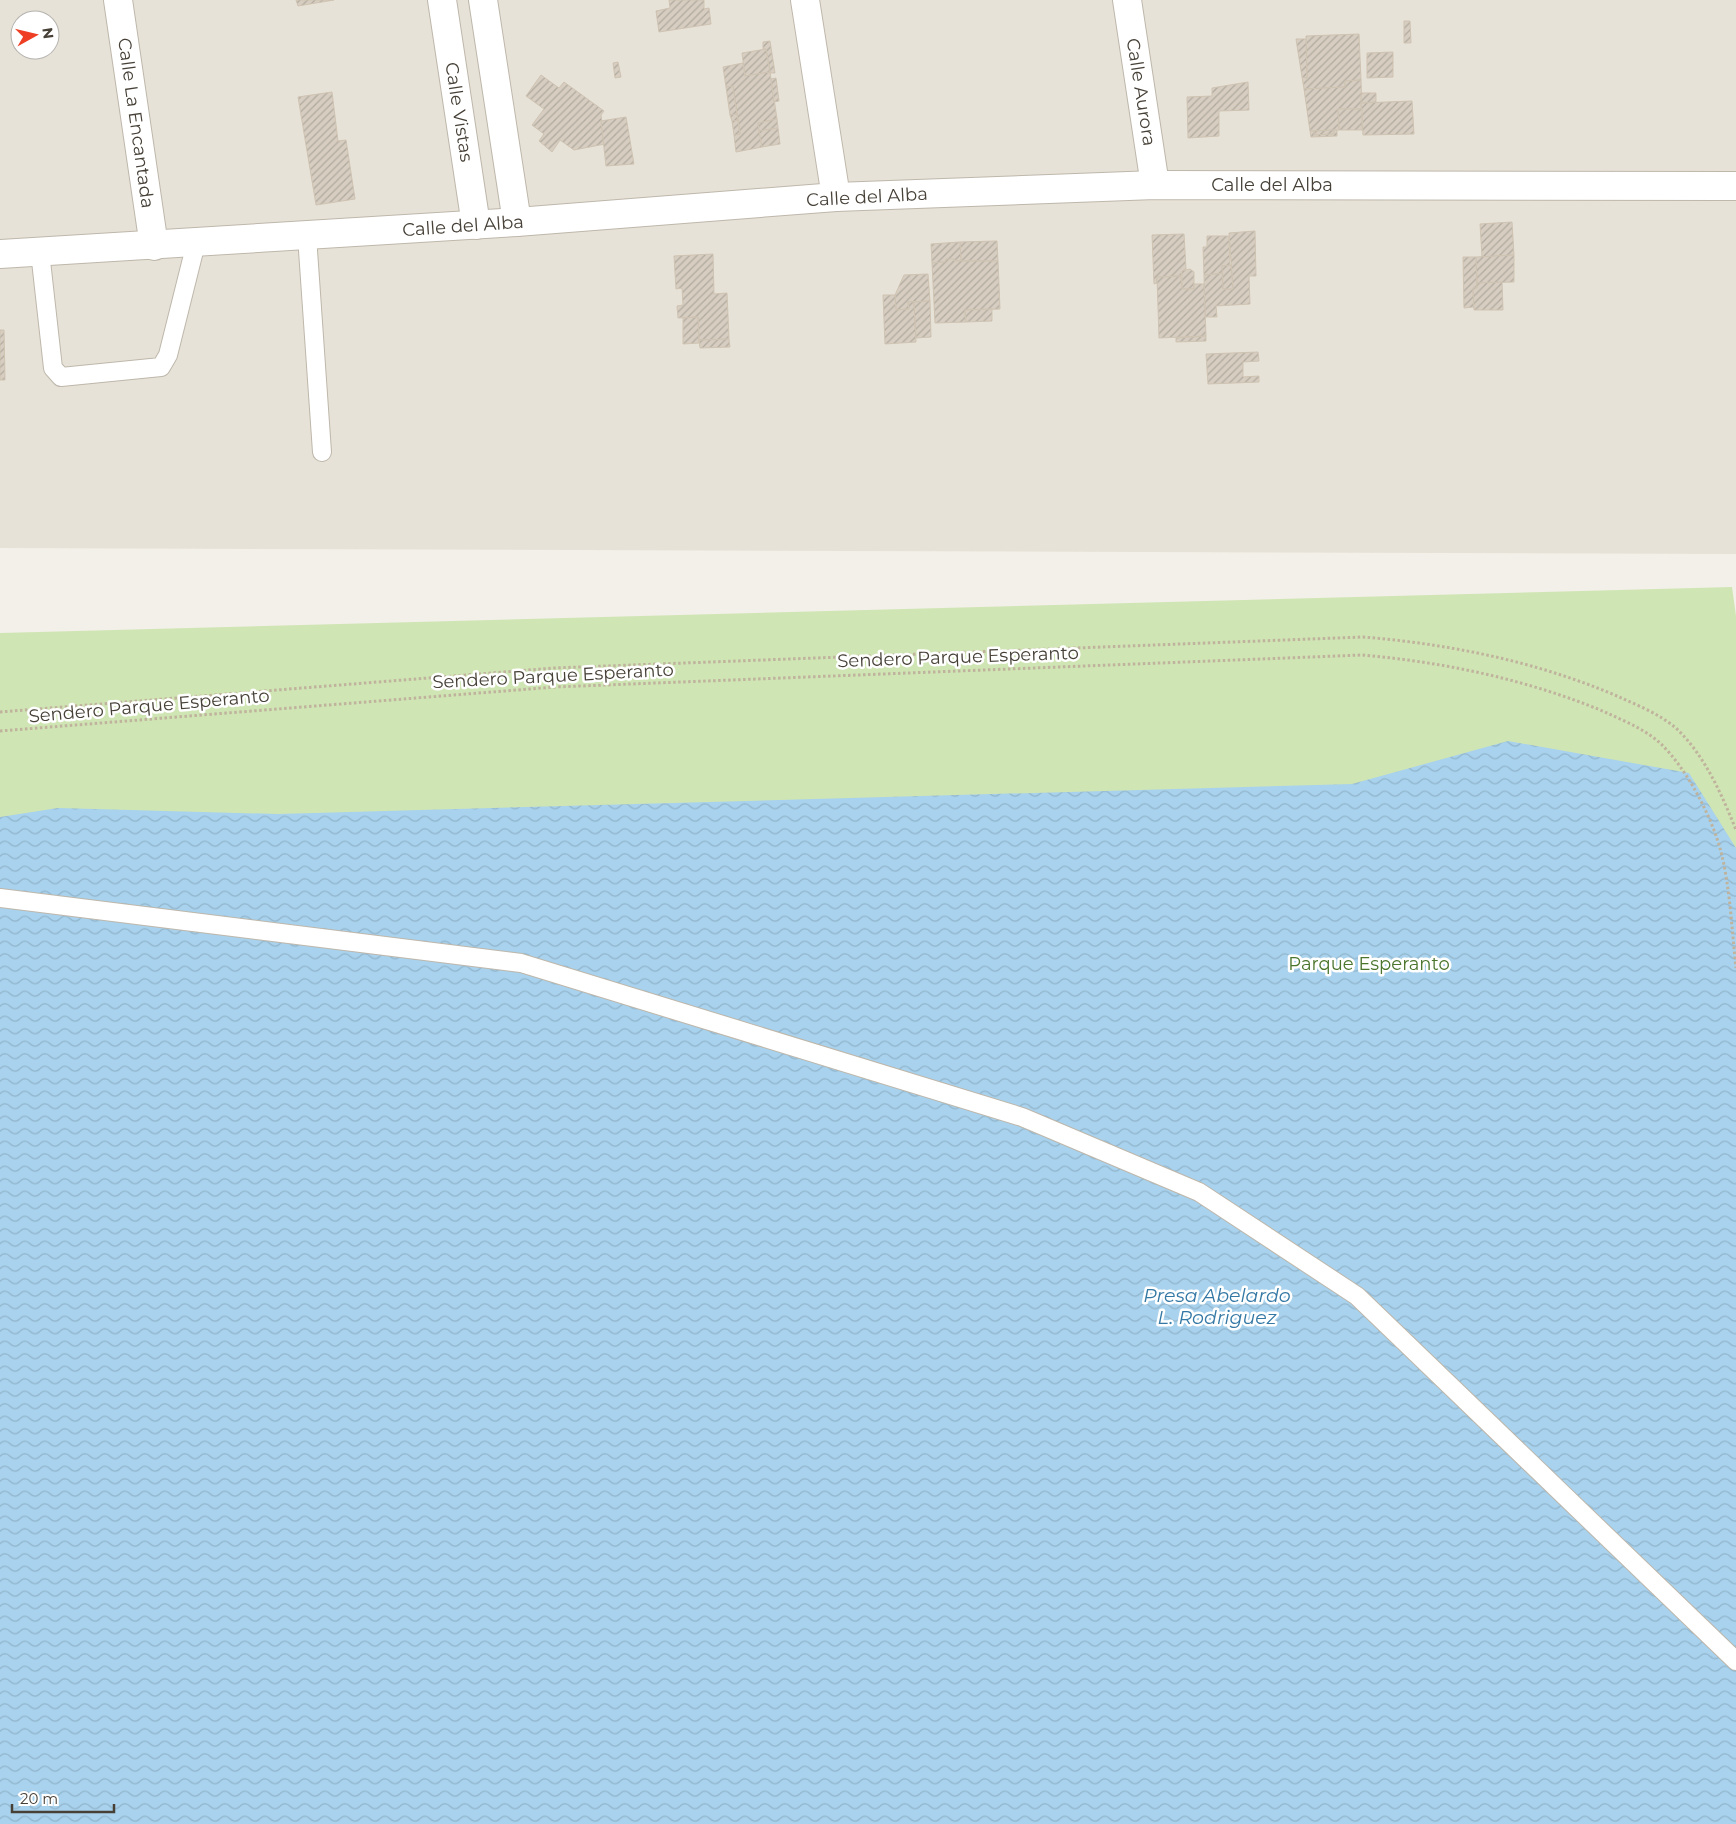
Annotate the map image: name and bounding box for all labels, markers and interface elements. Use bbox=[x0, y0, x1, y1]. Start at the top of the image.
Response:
north arrow bbox=[10, 10, 60, 60]
text: N bbox=[38, 26, 58, 40]
street label: Calle La Encantada bbox=[113, 36, 159, 210]
street label: Calle Aurora bbox=[1122, 37, 1160, 147]
street label: Calle Vistas bbox=[440, 61, 478, 164]
street label: Calle del Alba bbox=[1211, 174, 1333, 196]
street label: Calle del Alba bbox=[806, 183, 928, 211]
street label: Calle del Alba bbox=[402, 211, 524, 241]
street label: Sendero Parque Esperanto bbox=[837, 642, 1079, 672]
street label: Sendero Parque Esperanto bbox=[432, 659, 674, 693]
street label: Sendero Parque Esperanto bbox=[28, 685, 270, 727]
park label: Parque Esperanto bbox=[1288, 953, 1450, 975]
water label: Presa Abelardo L. Rodriguez bbox=[1143, 1284, 1291, 1329]
scale bar bbox=[12, 1782, 115, 1814]
text: 20 m bbox=[20, 1789, 58, 1808]

